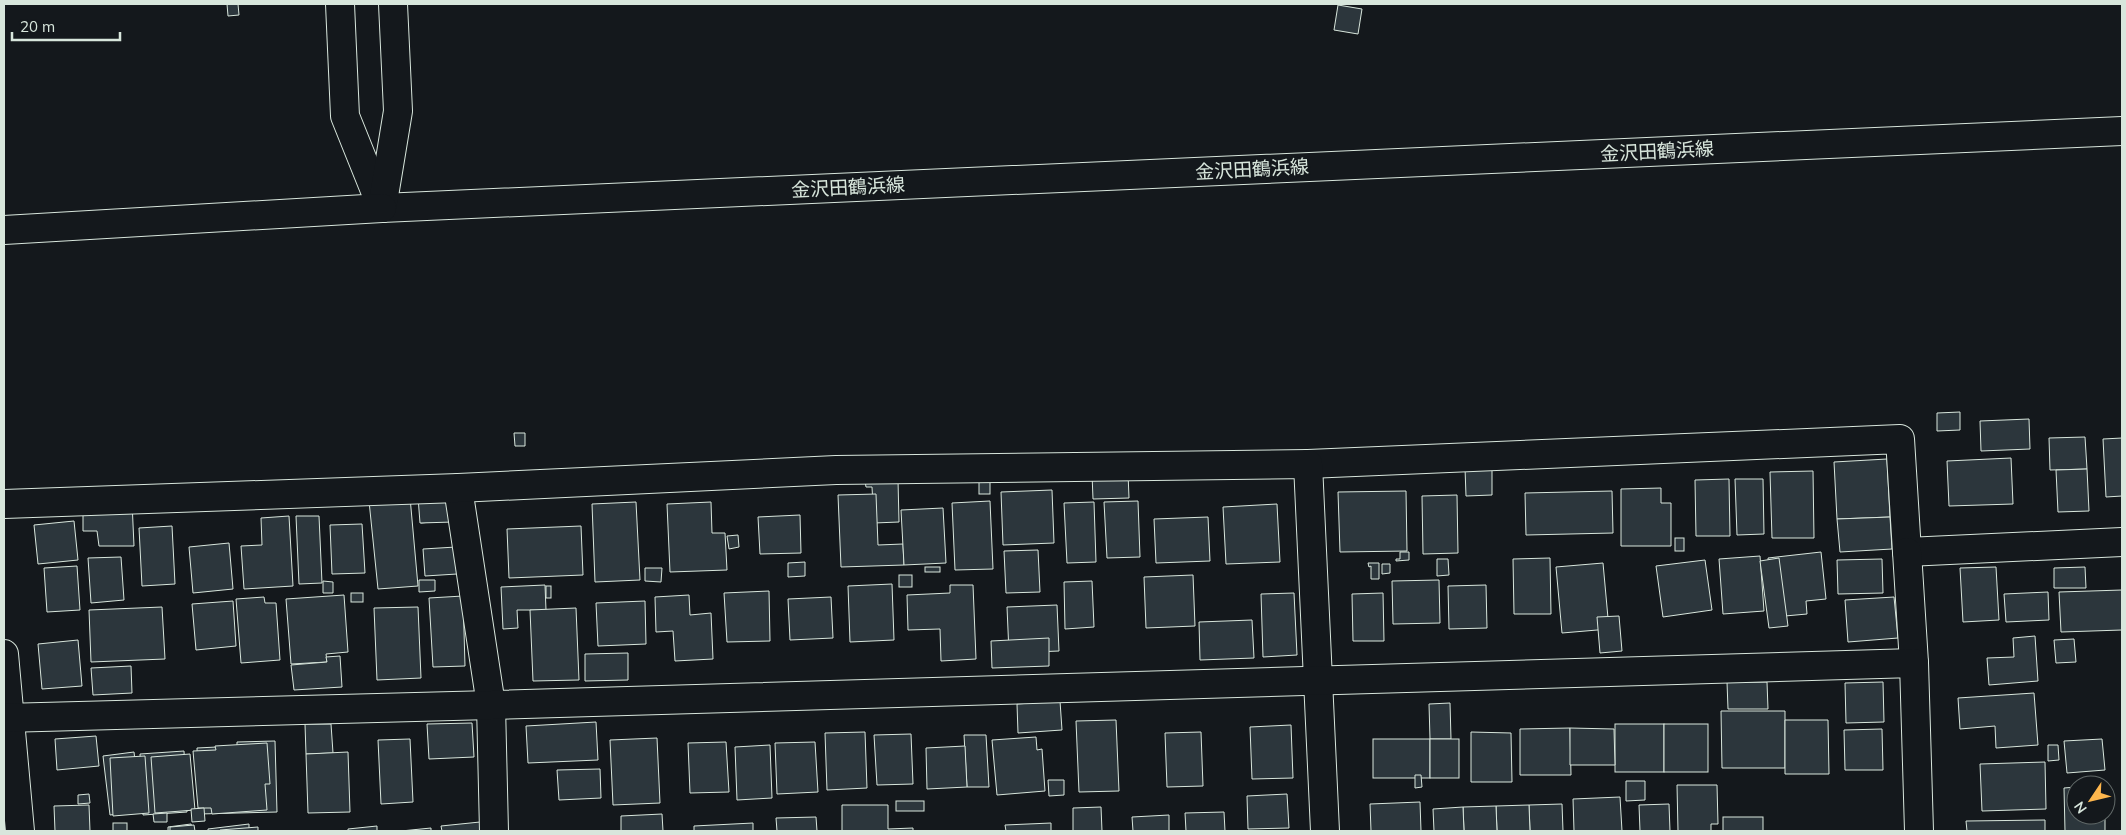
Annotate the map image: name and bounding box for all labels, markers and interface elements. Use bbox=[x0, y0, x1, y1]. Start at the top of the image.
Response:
scale bar bbox=[12, 10, 120, 42]
text: 20 m bbox=[20, 17, 55, 36]
street label: 金沢田鶴浜線 bbox=[1599, 136, 1715, 166]
street label: 金沢田鶴浜線 bbox=[1194, 154, 1310, 184]
street label: 金沢田鶴浜線 bbox=[790, 172, 906, 202]
north arrow bbox=[2066, 775, 2116, 825]
text: N bbox=[2070, 798, 2091, 817]

